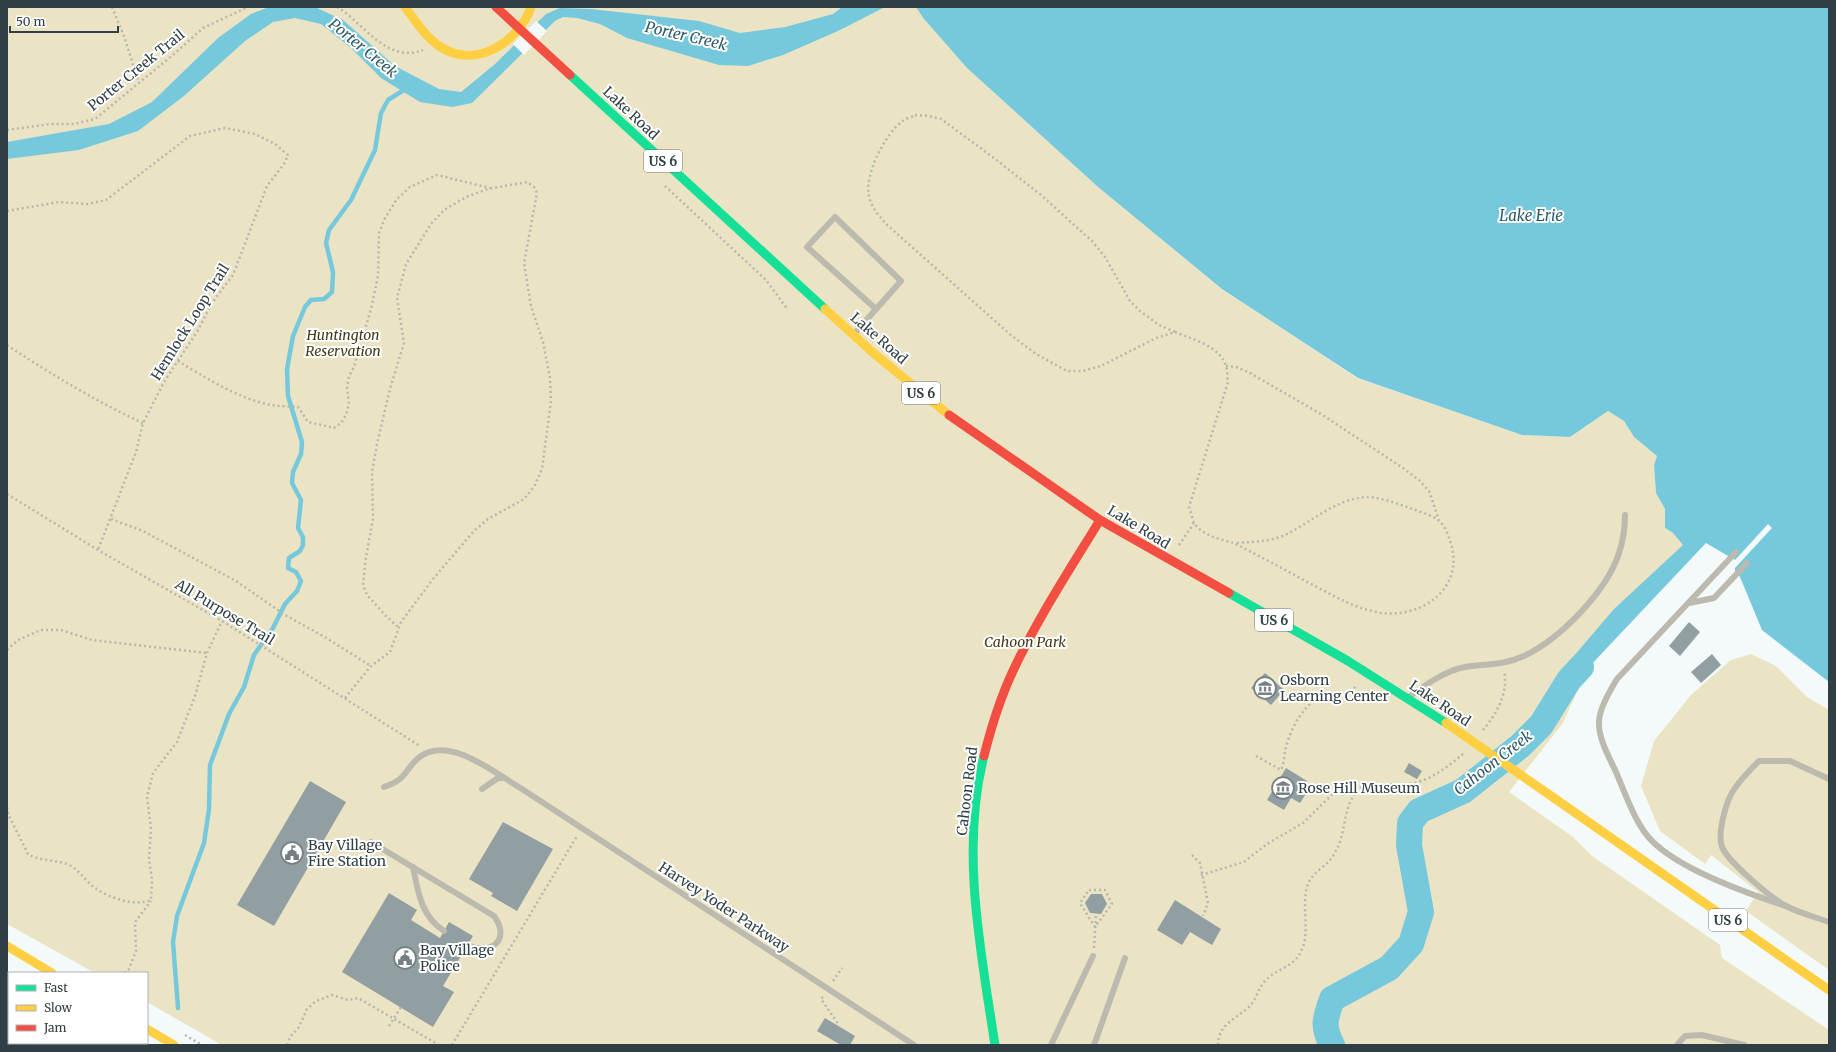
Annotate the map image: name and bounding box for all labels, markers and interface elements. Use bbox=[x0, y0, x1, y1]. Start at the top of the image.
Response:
scale bar bbox=[10, 8, 118, 34]
text: 50 m bbox=[16, 14, 45, 29]
water label: Porter Creek bbox=[325, 14, 402, 82]
water label: Porter Creek bbox=[643, 17, 730, 54]
street label: Porter Creek Trail bbox=[84, 25, 189, 115]
street label: Lake Road bbox=[599, 83, 663, 144]
road number: US 6 bbox=[644, 150, 682, 172]
water label: Lake Erie bbox=[1499, 206, 1563, 225]
street label: Hemlock Loop Trail bbox=[147, 260, 233, 384]
street label: Lake Road bbox=[847, 308, 912, 368]
park label: Huntington Reservation bbox=[305, 326, 381, 360]
road number: US 6 bbox=[902, 382, 940, 404]
street label: Lake Road bbox=[1104, 501, 1174, 553]
street label: All Purpose Trail bbox=[171, 575, 279, 649]
road number: US 6 bbox=[1255, 609, 1293, 631]
park label: Cahoon Park bbox=[984, 633, 1066, 651]
place label: Osborn Learning Center bbox=[1280, 671, 1389, 705]
museum icon: Osborn Learning Center bbox=[1252, 675, 1278, 701]
street label: Lake Road bbox=[1406, 676, 1474, 730]
water label: Cahoon Creek bbox=[1450, 726, 1536, 799]
street label: Cahoon Road bbox=[953, 745, 981, 836]
museum icon: Rose Hill Museum bbox=[1270, 775, 1296, 801]
place label: Rose Hill Museum bbox=[1298, 779, 1420, 797]
place label: Bay Village Fire Station bbox=[308, 836, 386, 870]
public building icon: Bay Village Fire Station bbox=[279, 840, 305, 866]
street label: Harvey Yoder Parkway bbox=[655, 858, 793, 956]
road number: US 6 bbox=[1709, 909, 1747, 931]
place label: Bay Village Police bbox=[420, 941, 494, 975]
public building icon: Bay Village Police bbox=[392, 945, 418, 971]
legend bbox=[8, 972, 148, 1044]
text: Fast bbox=[44, 980, 68, 995]
text: Slow bbox=[44, 1000, 73, 1015]
text: Jam bbox=[43, 1020, 67, 1035]

